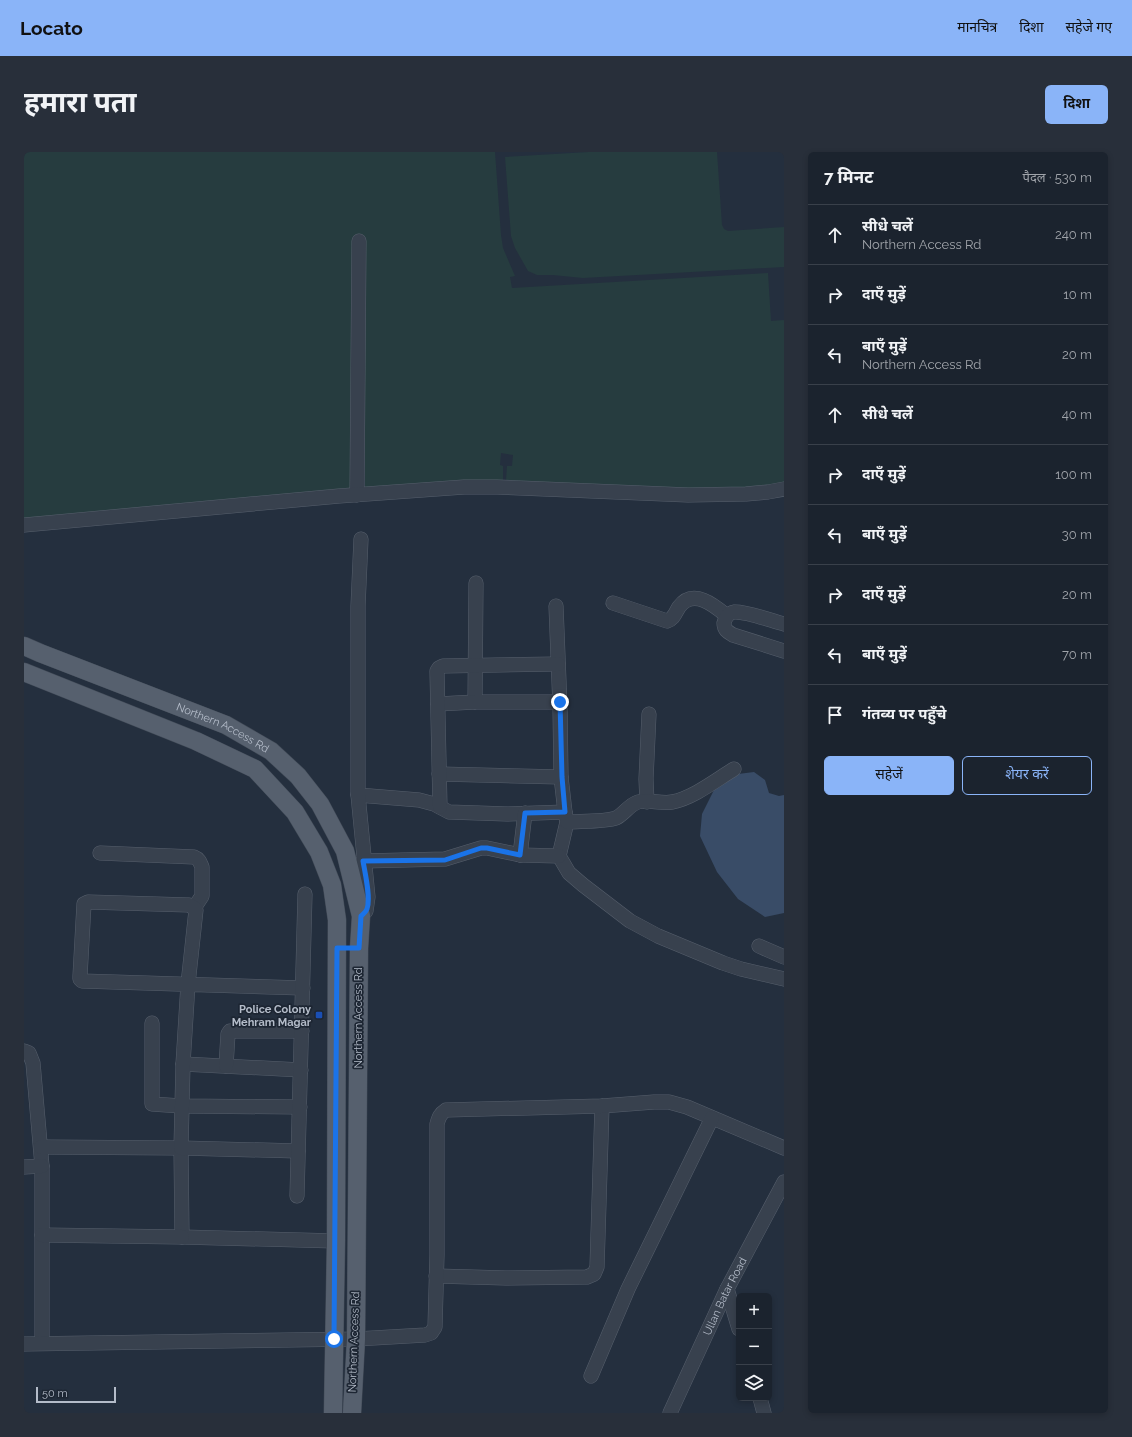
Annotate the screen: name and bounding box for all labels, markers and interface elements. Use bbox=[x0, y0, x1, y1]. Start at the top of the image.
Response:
text: Locato bbox=[20, 17, 83, 39]
text: मानचित्र bbox=[957, 19, 997, 35]
text: दिशा bbox=[1019, 19, 1044, 35]
text: सहेजे गए bbox=[1066, 19, 1112, 35]
button: दिशा bbox=[1045, 85, 1108, 124]
text: हमारा पता bbox=[24, 86, 136, 119]
text: 7 मिनट bbox=[824, 167, 873, 187]
text: पैदल · 530 m bbox=[1023, 170, 1092, 185]
text: सीधे चलें bbox=[862, 217, 913, 235]
icon: ahead bbox=[824, 224, 846, 246]
text: 240 m bbox=[1055, 227, 1092, 242]
text: Northern Access Rd bbox=[862, 237, 981, 252]
icon: right bbox=[824, 284, 846, 306]
text: दाएँ मुड़ें bbox=[862, 285, 906, 303]
text: 10 m bbox=[1063, 287, 1092, 302]
text: बाएँ मुड़ें bbox=[862, 337, 907, 355]
icon: left bbox=[824, 344, 846, 366]
text: 20 m bbox=[1062, 347, 1092, 362]
text: Northern Access Rd bbox=[862, 357, 981, 372]
icon: ahead bbox=[824, 404, 846, 426]
text: सीधे चलें bbox=[862, 405, 913, 423]
text: 40 m bbox=[1062, 407, 1092, 422]
icon: right bbox=[824, 464, 846, 486]
text: दाएँ मुड़ें bbox=[862, 465, 906, 483]
text: 100 m bbox=[1055, 467, 1092, 482]
icon: left bbox=[824, 524, 846, 546]
text: बाएँ मुड़ें bbox=[862, 525, 907, 543]
text: 30 m bbox=[1062, 527, 1092, 542]
icon: right bbox=[824, 584, 846, 606]
text: दाएँ मुड़ें bbox=[862, 585, 906, 603]
text: 20 m bbox=[1062, 587, 1092, 602]
icon: left bbox=[824, 644, 846, 666]
text: बाएँ मुड़ें bbox=[862, 645, 907, 663]
text: 70 m bbox=[1062, 647, 1092, 662]
route end bbox=[551, 693, 569, 711]
street label: Northern Access Rd bbox=[175, 700, 272, 755]
icon: arrive bbox=[824, 704, 846, 726]
text: गंतव्य पर पहुँचे bbox=[862, 705, 946, 723]
button: सहेजें bbox=[824, 756, 954, 795]
button: शेयर करें bbox=[962, 756, 1092, 795]
street label: Northern Access Rd bbox=[352, 967, 365, 1069]
place label: Police Colony Mehram Magar bbox=[232, 1003, 312, 1029]
marker: Police Colony Mehram Magar bbox=[314, 1010, 324, 1020]
street label: Ullan Batar Road bbox=[700, 1255, 749, 1337]
street label: Northern Access Rd bbox=[346, 1291, 362, 1393]
map controls bbox=[736, 1293, 772, 1401]
button: + bbox=[736, 1293, 772, 1329]
button: − bbox=[736, 1329, 772, 1365]
route start bbox=[325, 1330, 343, 1348]
button: layers bbox=[736, 1365, 772, 1401]
scale bar bbox=[36, 1385, 116, 1404]
text: 50 m bbox=[42, 1387, 68, 1400]

